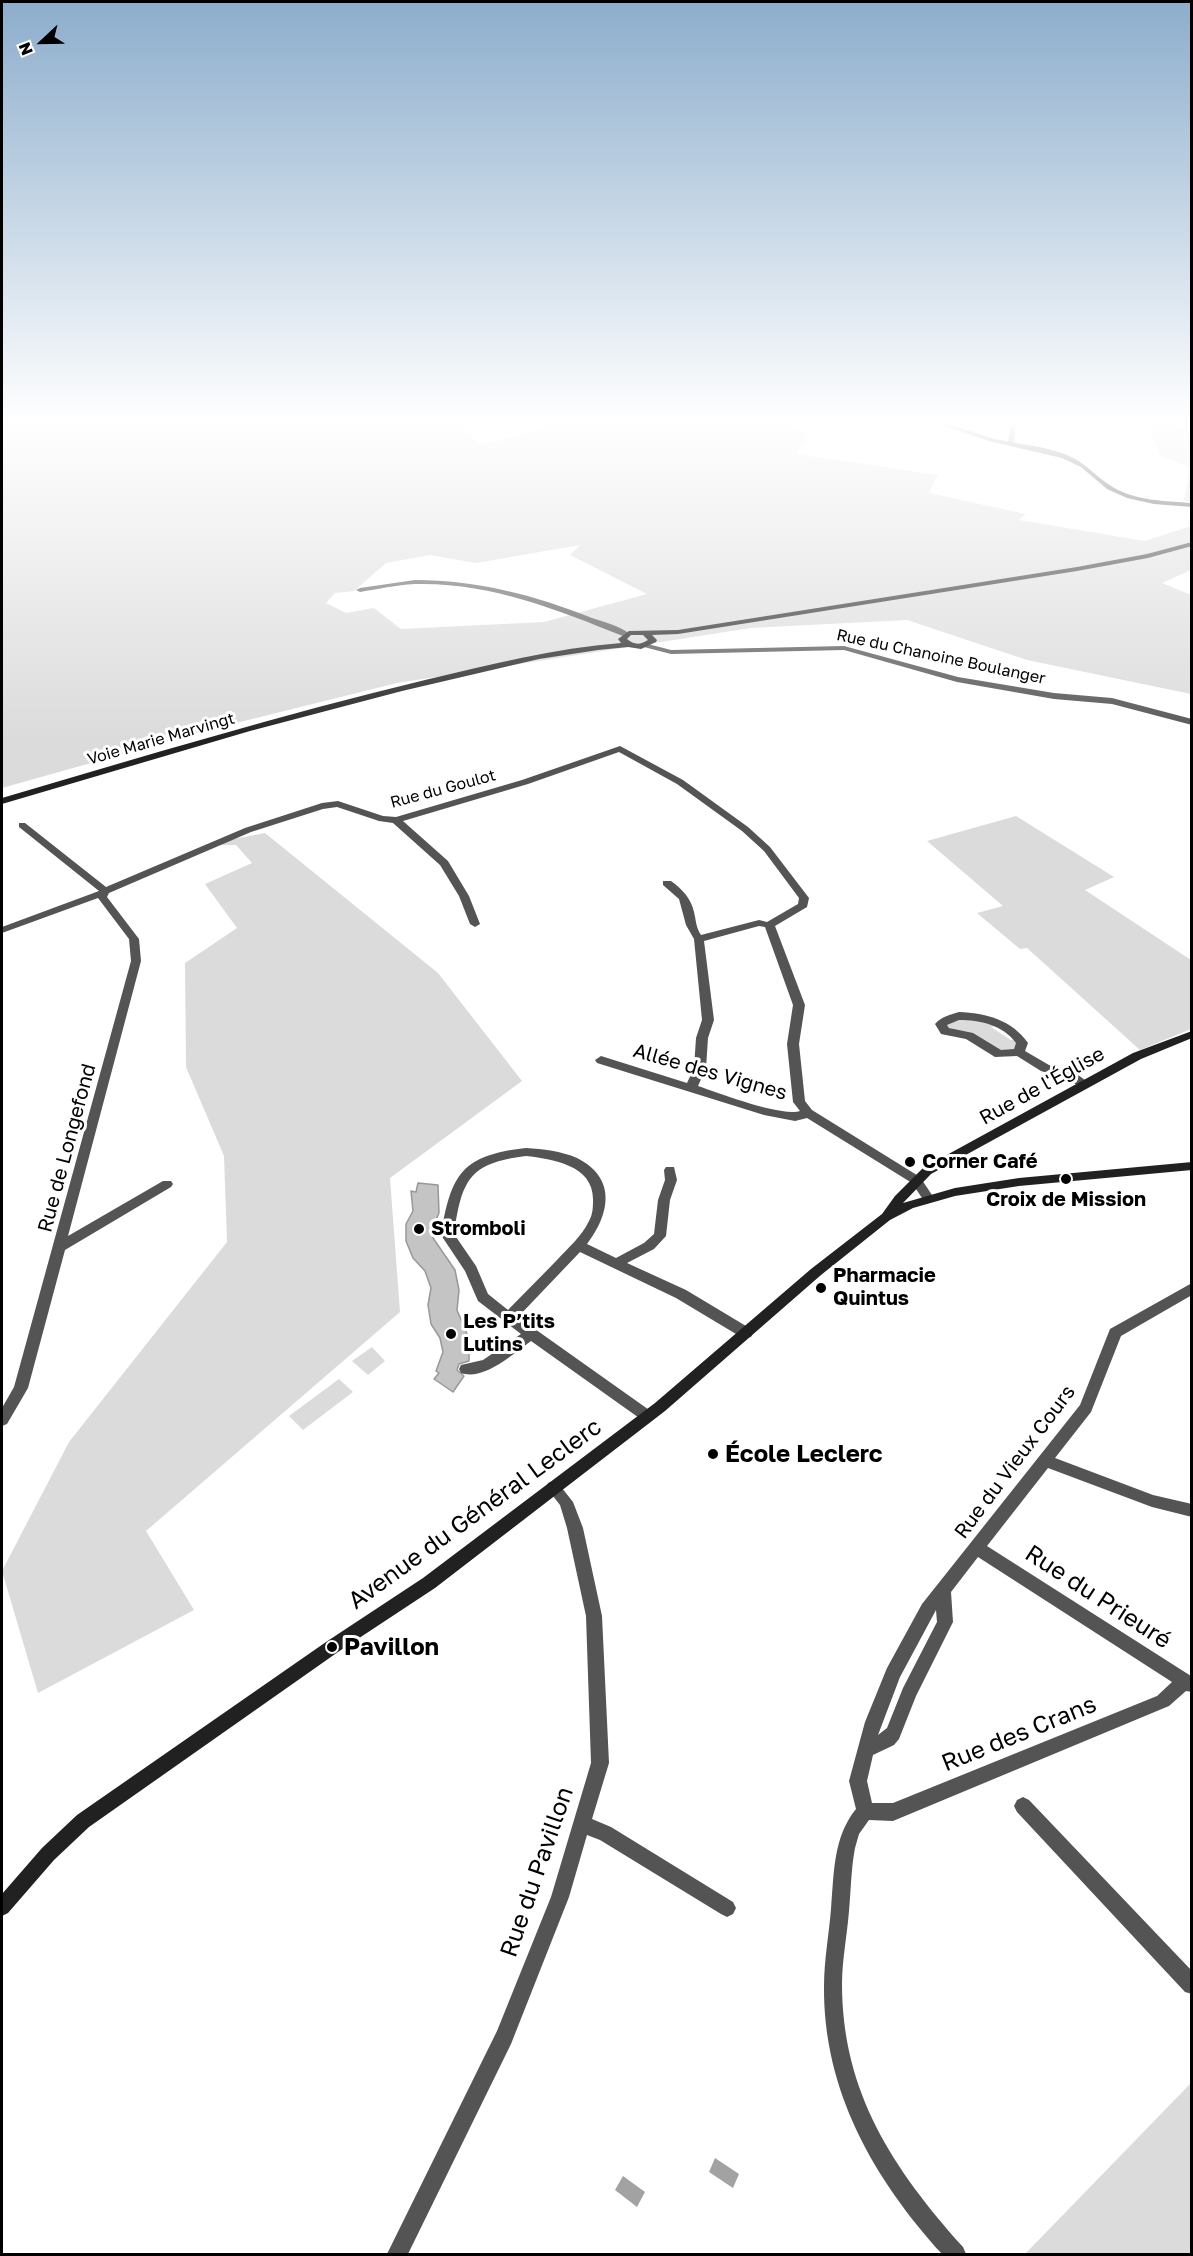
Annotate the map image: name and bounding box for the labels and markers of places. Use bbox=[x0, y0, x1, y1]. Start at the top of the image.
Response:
place label: Corner Café bbox=[922, 1150, 1037, 1174]
marker: Corner Café bbox=[903, 1155, 917, 1169]
marker: Croix de Mission bbox=[1059, 1172, 1073, 1186]
place label: Croix de Mission bbox=[986, 1188, 1146, 1212]
place label: Stromboli bbox=[431, 1217, 526, 1241]
marker: Stromboli bbox=[412, 1222, 426, 1236]
place label: Pharmacie Quintus bbox=[833, 1264, 936, 1311]
marker: Pharmacie Quintus bbox=[814, 1281, 828, 1295]
place label: Les P’tits Lutins bbox=[463, 1310, 555, 1357]
marker: Les P’tits Lutins bbox=[444, 1327, 458, 1341]
place label: École Leclerc bbox=[725, 1440, 883, 1468]
marker: École Leclerc bbox=[706, 1447, 720, 1461]
place label: Pavillon bbox=[344, 1633, 439, 1661]
marker: Pavillon bbox=[325, 1640, 339, 1654]

